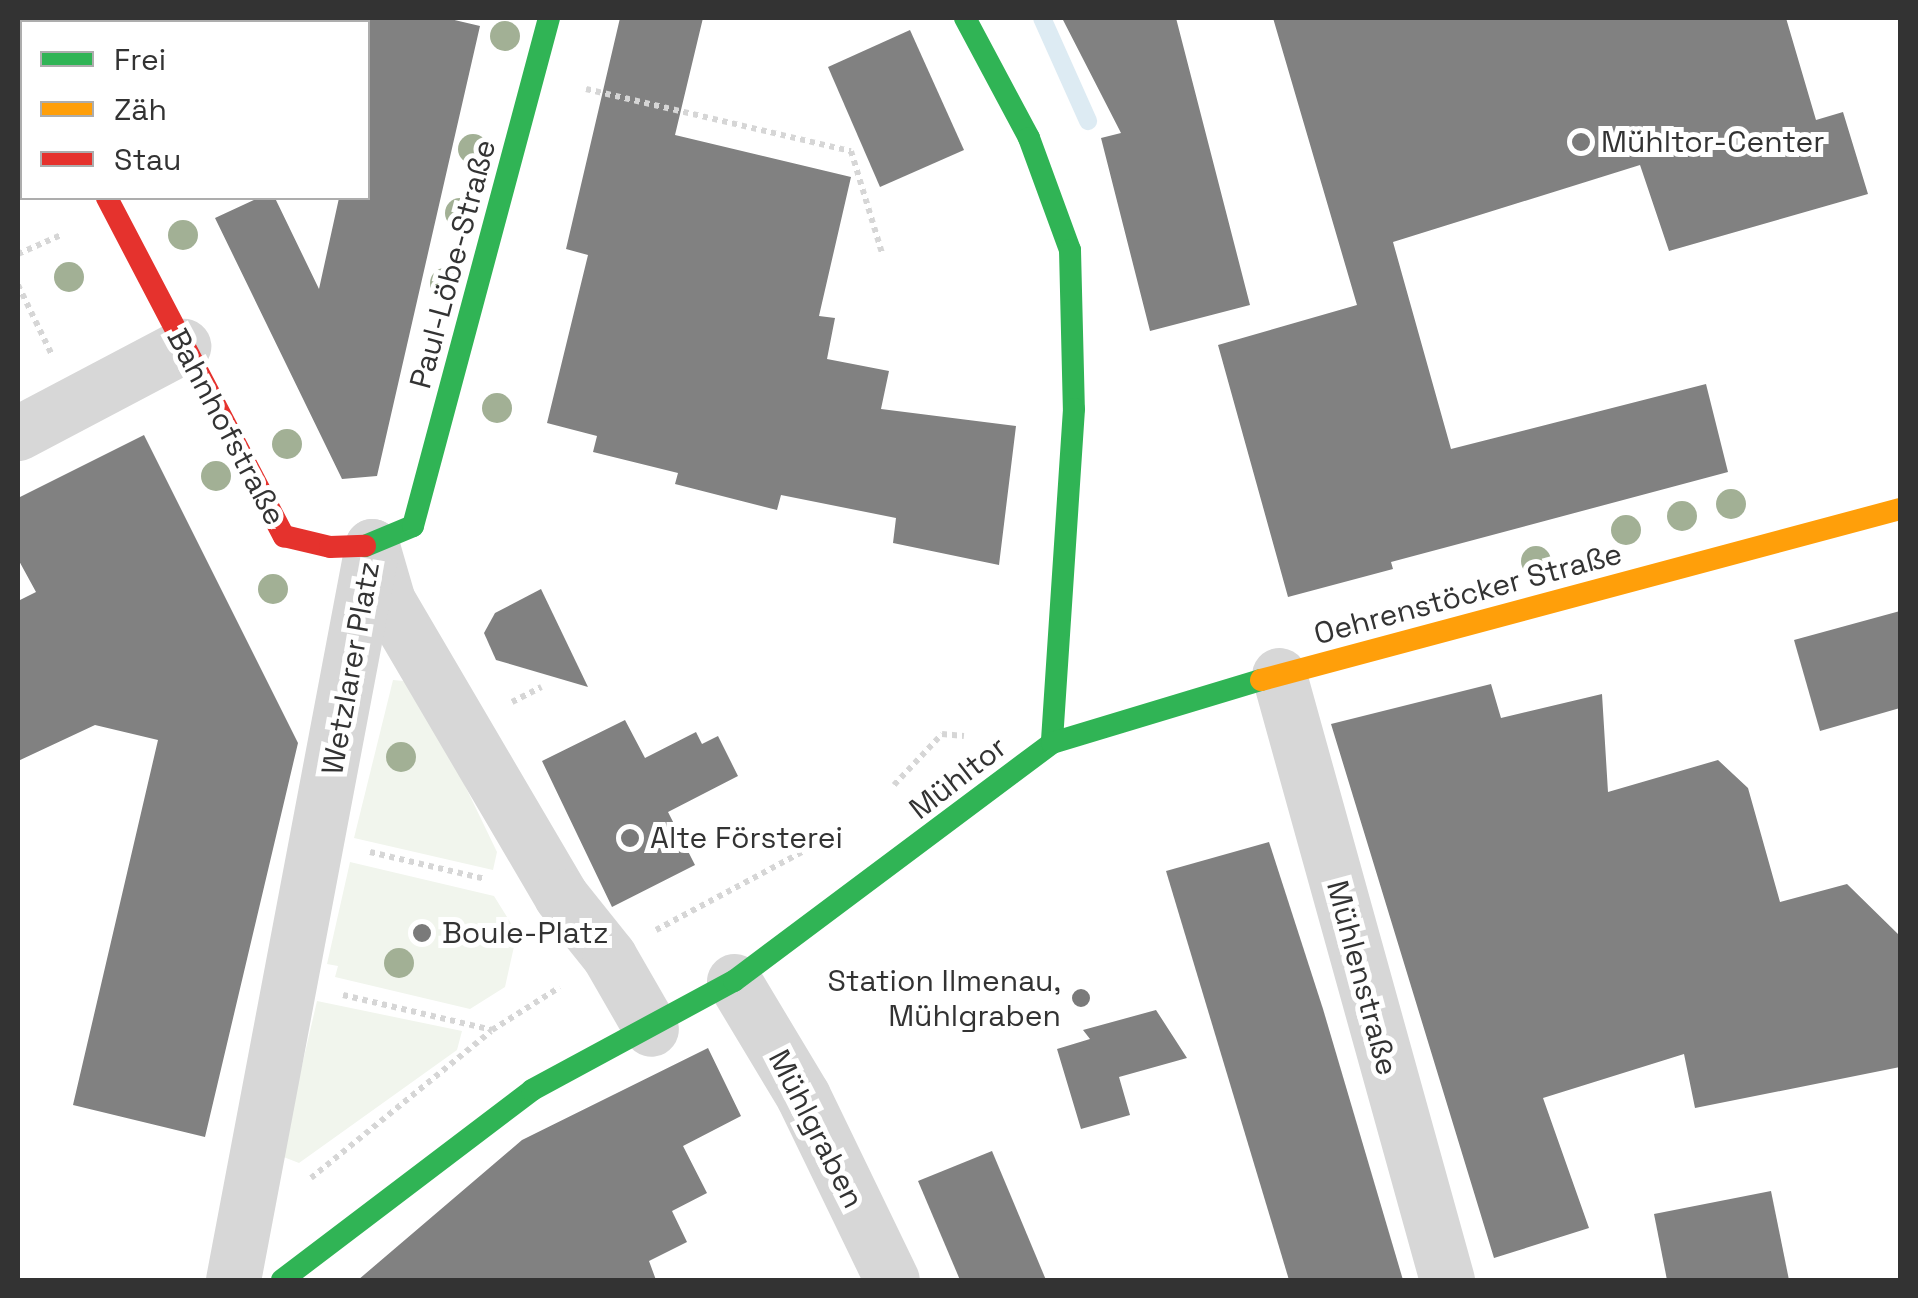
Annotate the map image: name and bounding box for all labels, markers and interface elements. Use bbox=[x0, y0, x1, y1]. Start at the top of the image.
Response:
legend bbox=[20, 20, 370, 200]
text: Frei bbox=[114, 40, 166, 79]
text: Zäh bbox=[114, 90, 167, 129]
place label: Mühltor-Center bbox=[1601, 124, 1824, 160]
marker: Mühltor-Center bbox=[1570, 131, 1592, 153]
street label: Paul-Löbe-Straße bbox=[402, 136, 504, 392]
text: Stau bbox=[114, 140, 181, 179]
street label: Bahnhofstraße bbox=[159, 323, 293, 531]
street label: Oehrenstöcker Straße bbox=[1310, 536, 1626, 652]
street label: Wetzlarer Platz bbox=[315, 559, 387, 777]
street label: Mühltor bbox=[902, 729, 1014, 827]
place label: Alte Försterei bbox=[650, 820, 843, 856]
marker: Alte Försterei bbox=[619, 827, 641, 849]
street label: Mühlenstraße bbox=[1319, 877, 1405, 1079]
place label: Boule-Platz bbox=[442, 915, 609, 951]
marker: Boule-Platz bbox=[411, 922, 433, 944]
place label: Station Ilmenau, Mühlgraben bbox=[827, 963, 1061, 1034]
marker: Station Ilmenau, Mühlgraben bbox=[1070, 987, 1092, 1009]
street label: Mühlgraben bbox=[761, 1044, 871, 1214]

